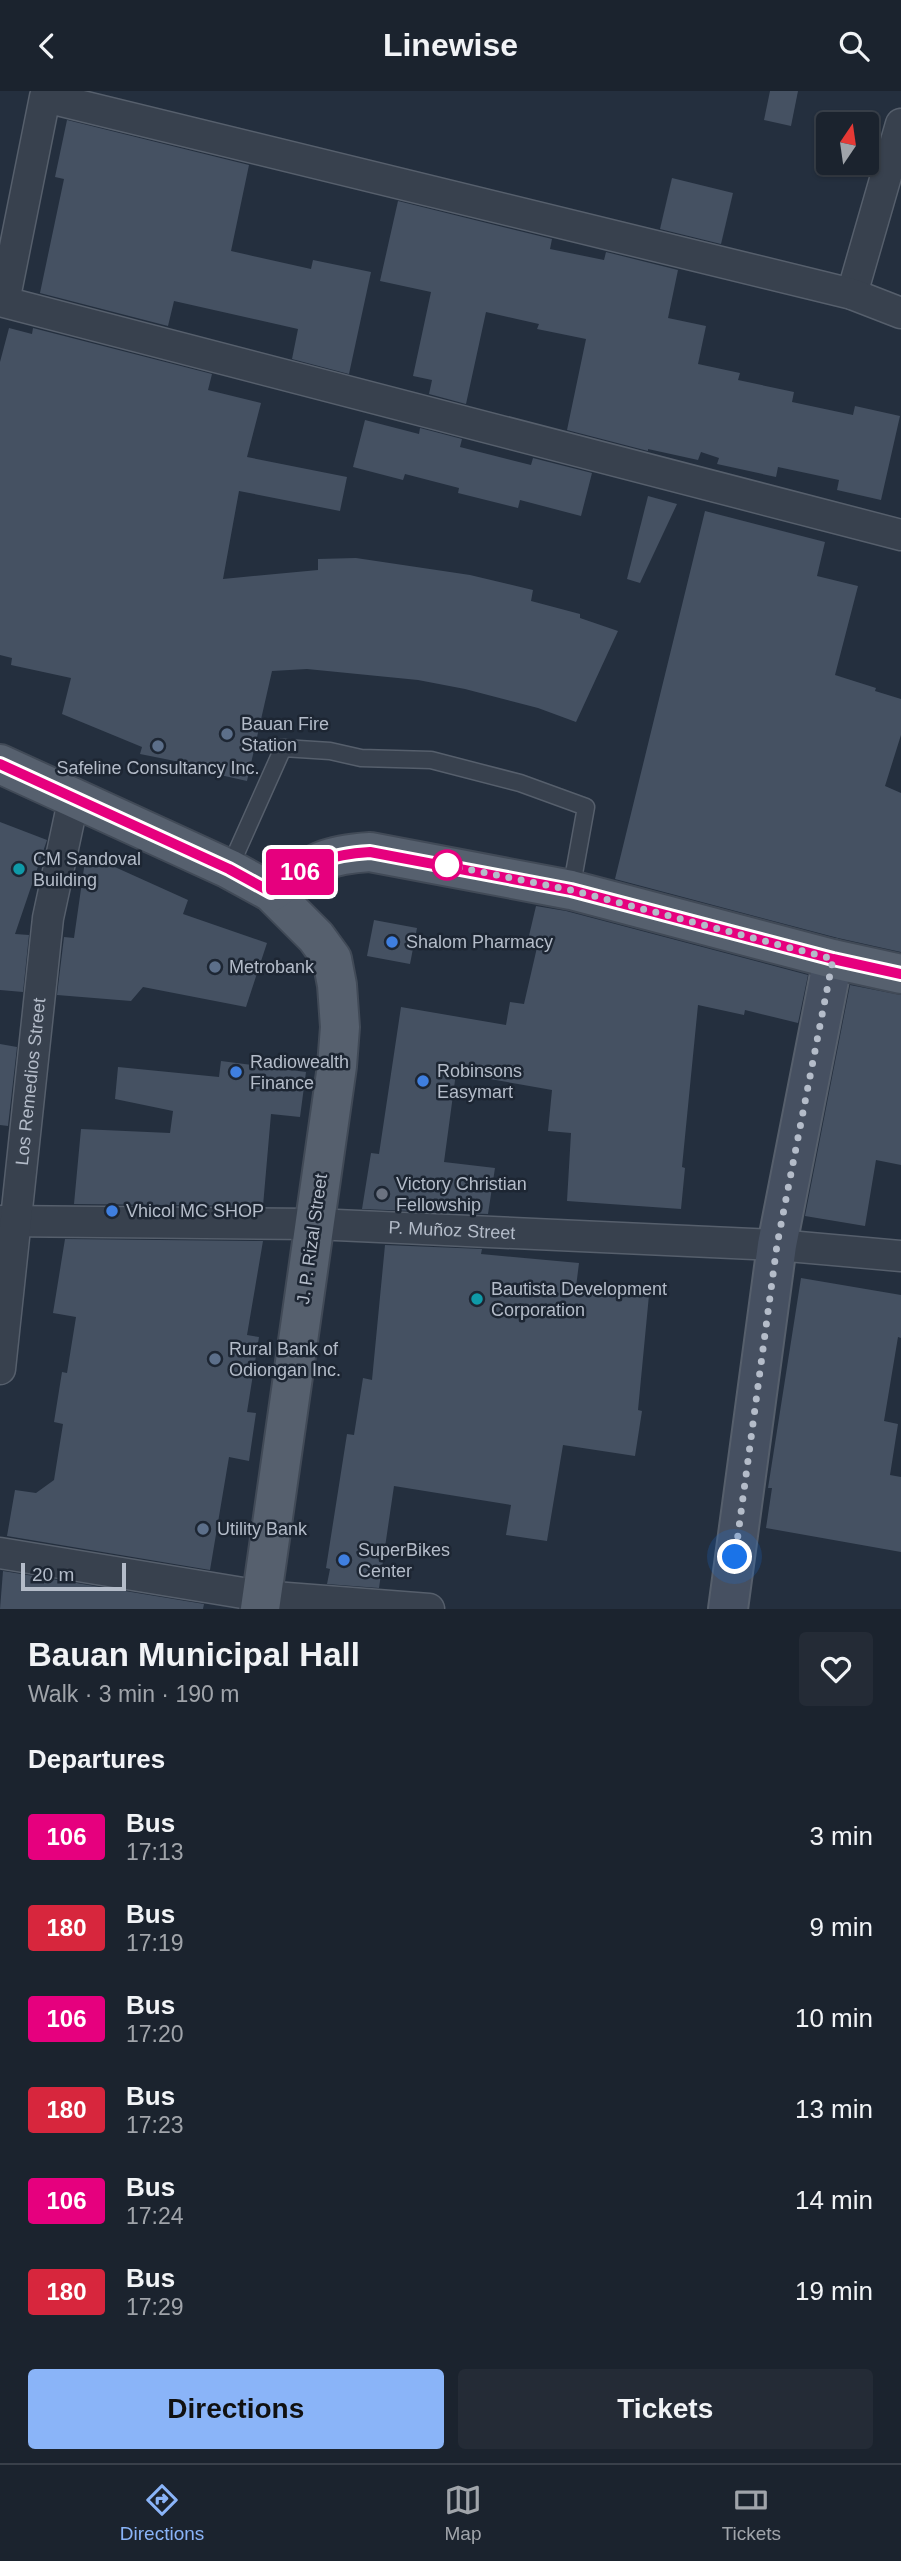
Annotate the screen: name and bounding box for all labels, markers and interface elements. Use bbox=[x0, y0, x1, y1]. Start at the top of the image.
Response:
icon: back bbox=[28, 27, 66, 65]
text: Linewise bbox=[383, 27, 518, 63]
icon: search bbox=[835, 27, 873, 65]
north arrow bbox=[816, 112, 878, 175]
map controls bbox=[816, 112, 879, 175]
place label: Bauan Fire Station bbox=[241, 714, 329, 755]
marker: Bauan Fire Station bbox=[219, 726, 235, 742]
marker: Safeline Consultancy Inc. bbox=[150, 738, 166, 754]
place label: Safeline Consultancy Inc. bbox=[56, 758, 260, 778]
place label: CM Sandoval Building bbox=[33, 849, 141, 890]
line badge: 106 bbox=[260, 849, 340, 895]
unlabelled marker bbox=[432, 850, 462, 880]
text: 106 bbox=[280, 858, 320, 885]
marker: CM Sandoval Building bbox=[11, 861, 27, 877]
place label: Shalom Pharmacy bbox=[406, 932, 553, 952]
marker: Shalom Pharmacy bbox=[384, 934, 400, 950]
place label: Metrobank bbox=[229, 957, 315, 977]
marker: Metrobank bbox=[207, 959, 223, 975]
street label: Los Remedios Street bbox=[12, 997, 49, 1166]
place label: Radiowealth Finance bbox=[250, 1052, 349, 1093]
place label: Robinsons Easymart bbox=[437, 1061, 522, 1102]
marker: Radiowealth Finance bbox=[228, 1064, 244, 1080]
marker: Robinsons Easymart bbox=[415, 1073, 431, 1089]
street label: J. P. Rizal Street bbox=[293, 1172, 331, 1306]
place label: Victory Christian Fellowship bbox=[396, 1174, 527, 1215]
marker: Victory Christian Fellowship bbox=[374, 1186, 390, 1202]
place label: Vhicol MC SHOP bbox=[126, 1201, 264, 1221]
marker: Vhicol MC SHOP bbox=[104, 1203, 120, 1219]
street label: P. Muñoz Street bbox=[388, 1217, 516, 1243]
place label: Bautista Development Corporation bbox=[491, 1279, 667, 1320]
marker: Bautista Development Corporation bbox=[469, 1291, 485, 1307]
place label: Rural Bank of Odiongan Inc. bbox=[229, 1339, 341, 1380]
marker: Rural Bank of Odiongan Inc. bbox=[207, 1351, 223, 1367]
place label: Utility Bank bbox=[217, 1519, 308, 1539]
marker: Utility Bank bbox=[195, 1521, 211, 1537]
your location bbox=[717, 1539, 752, 1574]
place label: SuperBikes Center bbox=[358, 1540, 450, 1581]
marker: SuperBikes Center bbox=[336, 1552, 352, 1568]
scale bar bbox=[21, 1560, 126, 1592]
text: 20 m bbox=[32, 1564, 74, 1585]
button: heart bbox=[799, 1632, 873, 1706]
text: Bauan Municipal Hall bbox=[28, 1636, 360, 1673]
text: Walk · 3 min · 190 m bbox=[28, 1681, 239, 1707]
text: Departures bbox=[28, 1744, 165, 1774]
text: Bus bbox=[126, 1808, 175, 1838]
text: 3 min bbox=[809, 1821, 873, 1851]
text: 106 bbox=[46, 1823, 87, 1850]
text: 17:13 bbox=[126, 1839, 184, 1865]
text: Bus bbox=[126, 1899, 175, 1929]
text: 9 min bbox=[809, 1912, 873, 1942]
text: 180 bbox=[46, 1914, 87, 1941]
text: 17:19 bbox=[126, 1930, 184, 1956]
text: Bus bbox=[126, 1990, 175, 2020]
text: 10 min bbox=[795, 2003, 873, 2033]
text: 106 bbox=[46, 2005, 87, 2032]
text: 17:20 bbox=[126, 2021, 184, 2047]
text: Bus bbox=[126, 2081, 175, 2111]
text: 13 min bbox=[795, 2094, 873, 2124]
text: 180 bbox=[46, 2096, 87, 2123]
text: 17:23 bbox=[126, 2112, 184, 2138]
text: Bus bbox=[126, 2172, 175, 2202]
text: 14 min bbox=[795, 2185, 873, 2215]
text: 106 bbox=[46, 2187, 87, 2214]
text: 17:24 bbox=[126, 2203, 184, 2229]
text: Bus bbox=[126, 2263, 175, 2293]
text: 19 min bbox=[795, 2276, 873, 2306]
text: 180 bbox=[46, 2278, 87, 2305]
text: 17:29 bbox=[126, 2294, 184, 2320]
button: Directions bbox=[28, 2369, 444, 2449]
button: Tickets bbox=[458, 2369, 873, 2449]
tab: Directions bbox=[120, 2481, 204, 2545]
tab: Map bbox=[444, 2481, 482, 2545]
tab: Tickets bbox=[722, 2481, 781, 2545]

